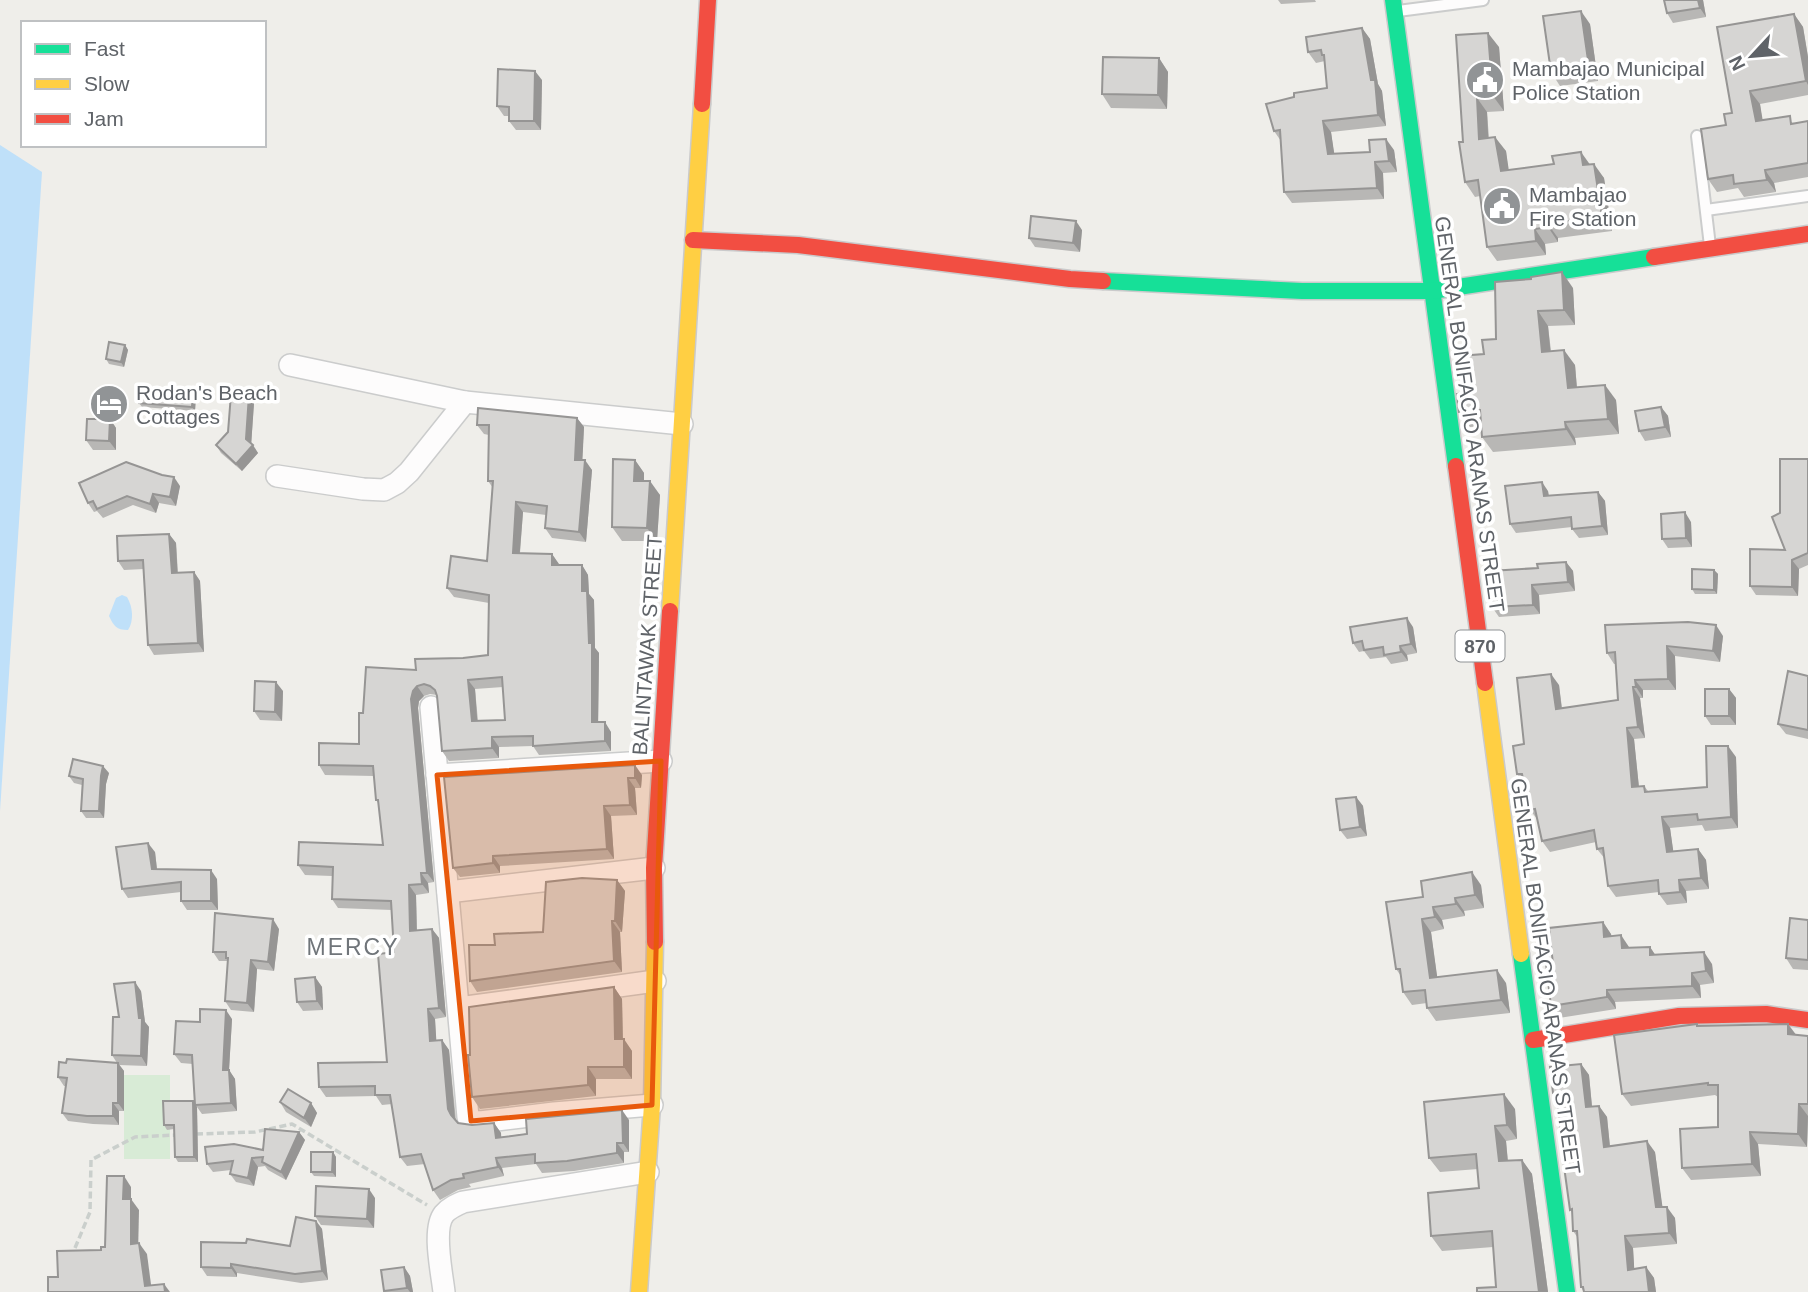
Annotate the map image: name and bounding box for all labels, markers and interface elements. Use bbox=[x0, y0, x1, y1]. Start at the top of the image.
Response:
legend bbox=[21, 21, 266, 147]
north arrow bbox=[1717, 21, 1787, 91]
text: Fast bbox=[84, 37, 125, 60]
text: N bbox=[1725, 52, 1750, 74]
place label: Mambajao Municipal Police Station bbox=[1512, 57, 1705, 104]
public building icon: Mambajao Municipal Police Station bbox=[1464, 59, 1506, 101]
text: Slow bbox=[84, 72, 130, 95]
text: Jam bbox=[84, 107, 124, 130]
place label: Mambajao Fire Station bbox=[1529, 183, 1636, 230]
public building icon: Mambajao Fire Station bbox=[1481, 185, 1523, 227]
street label: GENERAL BONIFACIO ARANAS STREET bbox=[1431, 215, 1509, 614]
place label: Rodan's Beach Cottages bbox=[136, 381, 278, 428]
hotel icon: Rodan's Beach Cottages bbox=[88, 383, 130, 425]
street label: BALINTAWAK STREET bbox=[628, 534, 666, 756]
road number: 870 bbox=[1456, 631, 1504, 662]
street label: GENERAL BONIFACIO ARANAS STREET bbox=[1507, 777, 1585, 1176]
district label: MERCY bbox=[306, 934, 400, 960]

